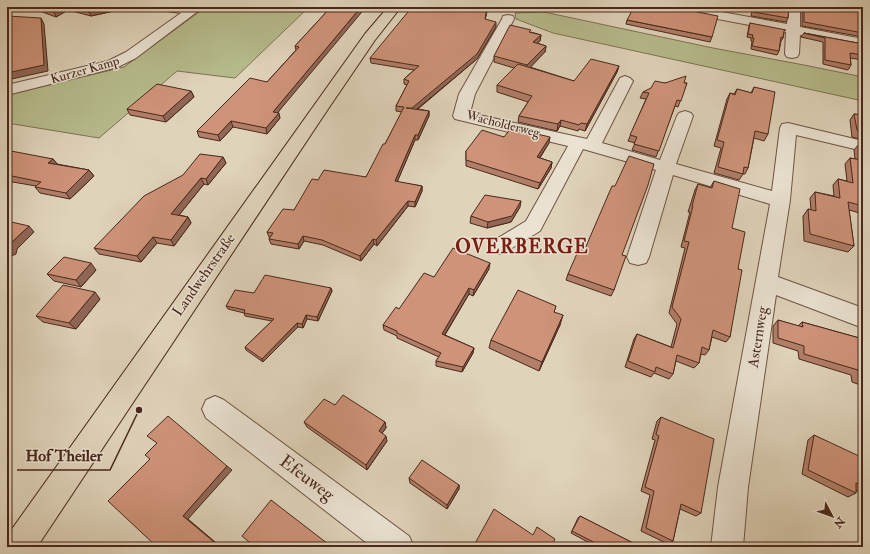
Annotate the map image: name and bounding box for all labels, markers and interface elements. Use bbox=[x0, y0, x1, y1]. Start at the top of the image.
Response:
street label: Kurzer Kamp bbox=[49, 52, 122, 88]
street label: Wacholderweg bbox=[464, 107, 542, 141]
street label: Landwehrstraße bbox=[168, 230, 240, 320]
district label: OVERBERGE bbox=[455, 235, 589, 259]
street label: Asternweg bbox=[744, 304, 772, 370]
callout: Hof Theiler bbox=[17, 442, 110, 470]
text: Hof Theiler bbox=[25, 446, 104, 466]
street label: Efeuweg bbox=[275, 450, 340, 507]
north arrow bbox=[812, 496, 852, 536]
text: N bbox=[830, 513, 848, 531]

